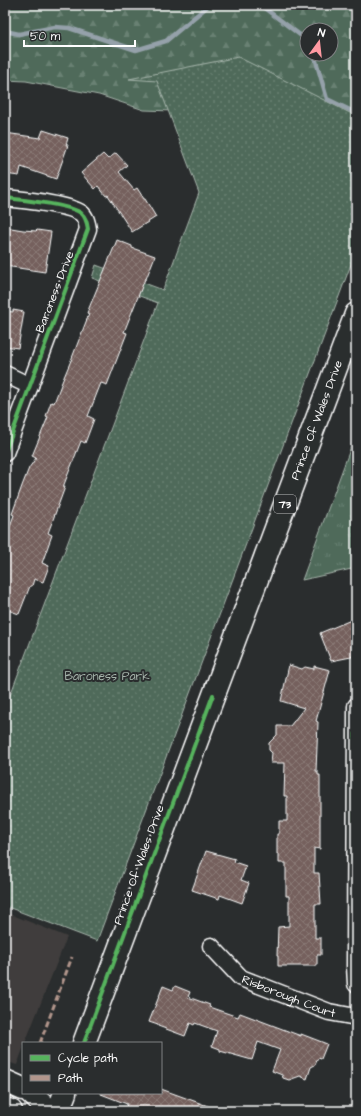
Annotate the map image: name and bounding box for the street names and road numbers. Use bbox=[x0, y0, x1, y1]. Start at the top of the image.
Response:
street label: Baroness Drive bbox=[32, 248, 79, 335]
street label: Prince Of Wales Drive bbox=[286, 357, 347, 482]
road number: 73 bbox=[274, 495, 296, 513]
street label: Prince Of Wales Drive bbox=[109, 802, 169, 927]
street label: Risborough Court bbox=[239, 971, 337, 1022]

